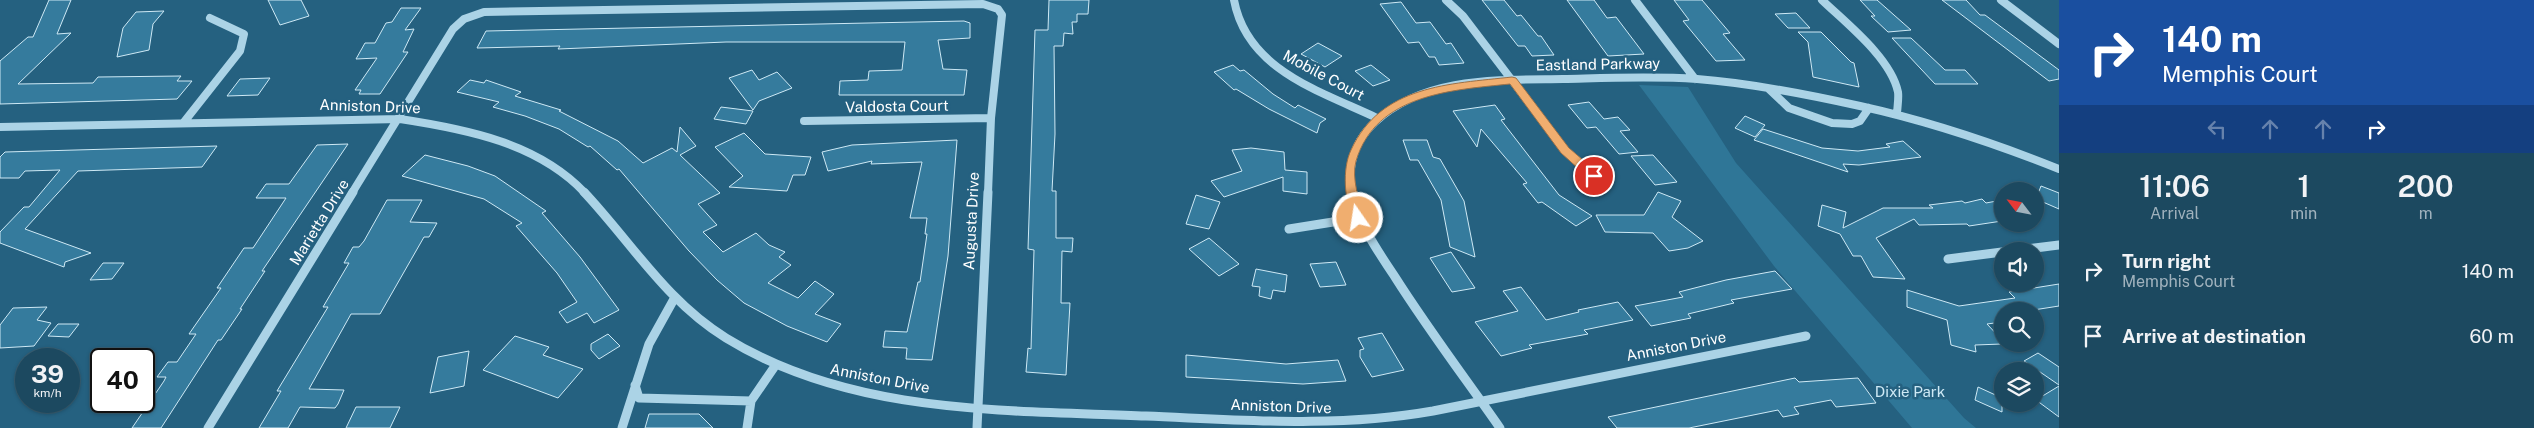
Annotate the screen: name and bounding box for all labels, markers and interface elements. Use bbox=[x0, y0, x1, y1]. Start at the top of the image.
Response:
text: 140 m bbox=[2162, 19, 2262, 60]
icon: right bbox=[2079, 20, 2144, 85]
street label: Mobile Court bbox=[1280, 46, 1368, 104]
street label: Eastland Parkway bbox=[1536, 54, 1660, 74]
text: Memphis Court bbox=[2162, 61, 2318, 87]
street label: Anniston Drive bbox=[319, 96, 421, 116]
street label: Valdosta Court bbox=[845, 97, 949, 115]
icon: left bbox=[2203, 115, 2231, 143]
icon: ahead bbox=[2256, 115, 2284, 143]
icon: ahead bbox=[2309, 115, 2337, 143]
icon: right bbox=[2362, 115, 2390, 143]
pin bbox=[1573, 155, 1615, 197]
icon: arrive bbox=[1580, 162, 1608, 190]
text: 11:06 bbox=[2139, 168, 2210, 204]
text: 1 bbox=[2297, 168, 2310, 204]
text: 200 bbox=[2398, 168, 2454, 204]
street label: Augusta Drive bbox=[960, 172, 982, 270]
street label: Marietta Drive bbox=[286, 176, 352, 268]
north arrow bbox=[1994, 182, 2044, 232]
map controls bbox=[1994, 182, 2044, 412]
position arrow bbox=[1331, 191, 1383, 243]
text: Arrival bbox=[2150, 204, 2199, 223]
text: min bbox=[2290, 204, 2317, 223]
text: m bbox=[2419, 204, 2433, 223]
button: sound bbox=[1994, 242, 2044, 292]
text: Turn right bbox=[2122, 250, 2211, 272]
icon: right bbox=[2079, 257, 2107, 285]
text: 140 m bbox=[2462, 260, 2514, 282]
text: Memphis Court bbox=[2122, 272, 2235, 291]
button: search bbox=[1994, 302, 2044, 352]
icon: arrive bbox=[2079, 322, 2107, 350]
text: Arrive at destination bbox=[2122, 325, 2306, 347]
text: 60 m bbox=[2470, 325, 2514, 347]
street label: Anniston Drive bbox=[1625, 328, 1727, 364]
speed limit sign: 40 bbox=[90, 348, 155, 413]
text: 39 bbox=[31, 359, 64, 389]
street label: Anniston Drive bbox=[829, 360, 931, 396]
button: layers bbox=[1994, 362, 2044, 412]
park label: Dixie Park bbox=[1875, 383, 1945, 400]
text: km/h bbox=[33, 386, 62, 400]
street label: Anniston Drive bbox=[1230, 396, 1332, 416]

